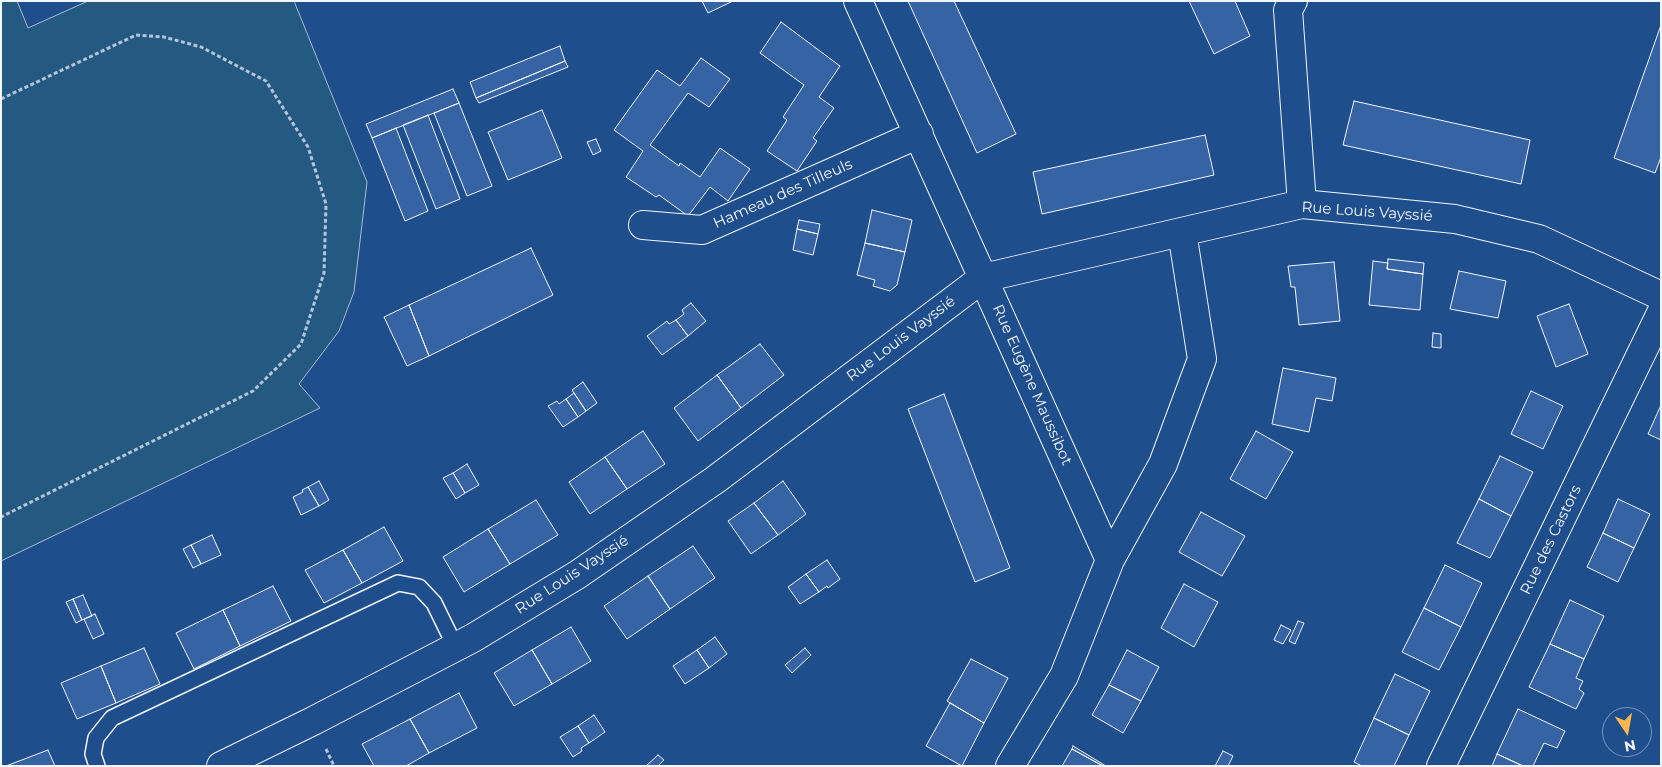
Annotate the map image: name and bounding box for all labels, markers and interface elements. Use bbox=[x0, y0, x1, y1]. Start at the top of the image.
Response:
street label: Hameau des Tilleuls bbox=[711, 155, 855, 233]
street label: Rue Louis Vayssié bbox=[1301, 198, 1433, 226]
street label: Rue Louis Vayssié bbox=[843, 292, 959, 386]
street label: Rue Eugène Maussibot bbox=[988, 302, 1076, 468]
street label: Rue des Castors bbox=[1517, 482, 1585, 598]
street label: Rue Louis Vayssié bbox=[512, 532, 632, 618]
north arrow bbox=[1602, 707, 1652, 757]
text: N bbox=[1623, 736, 1637, 756]

